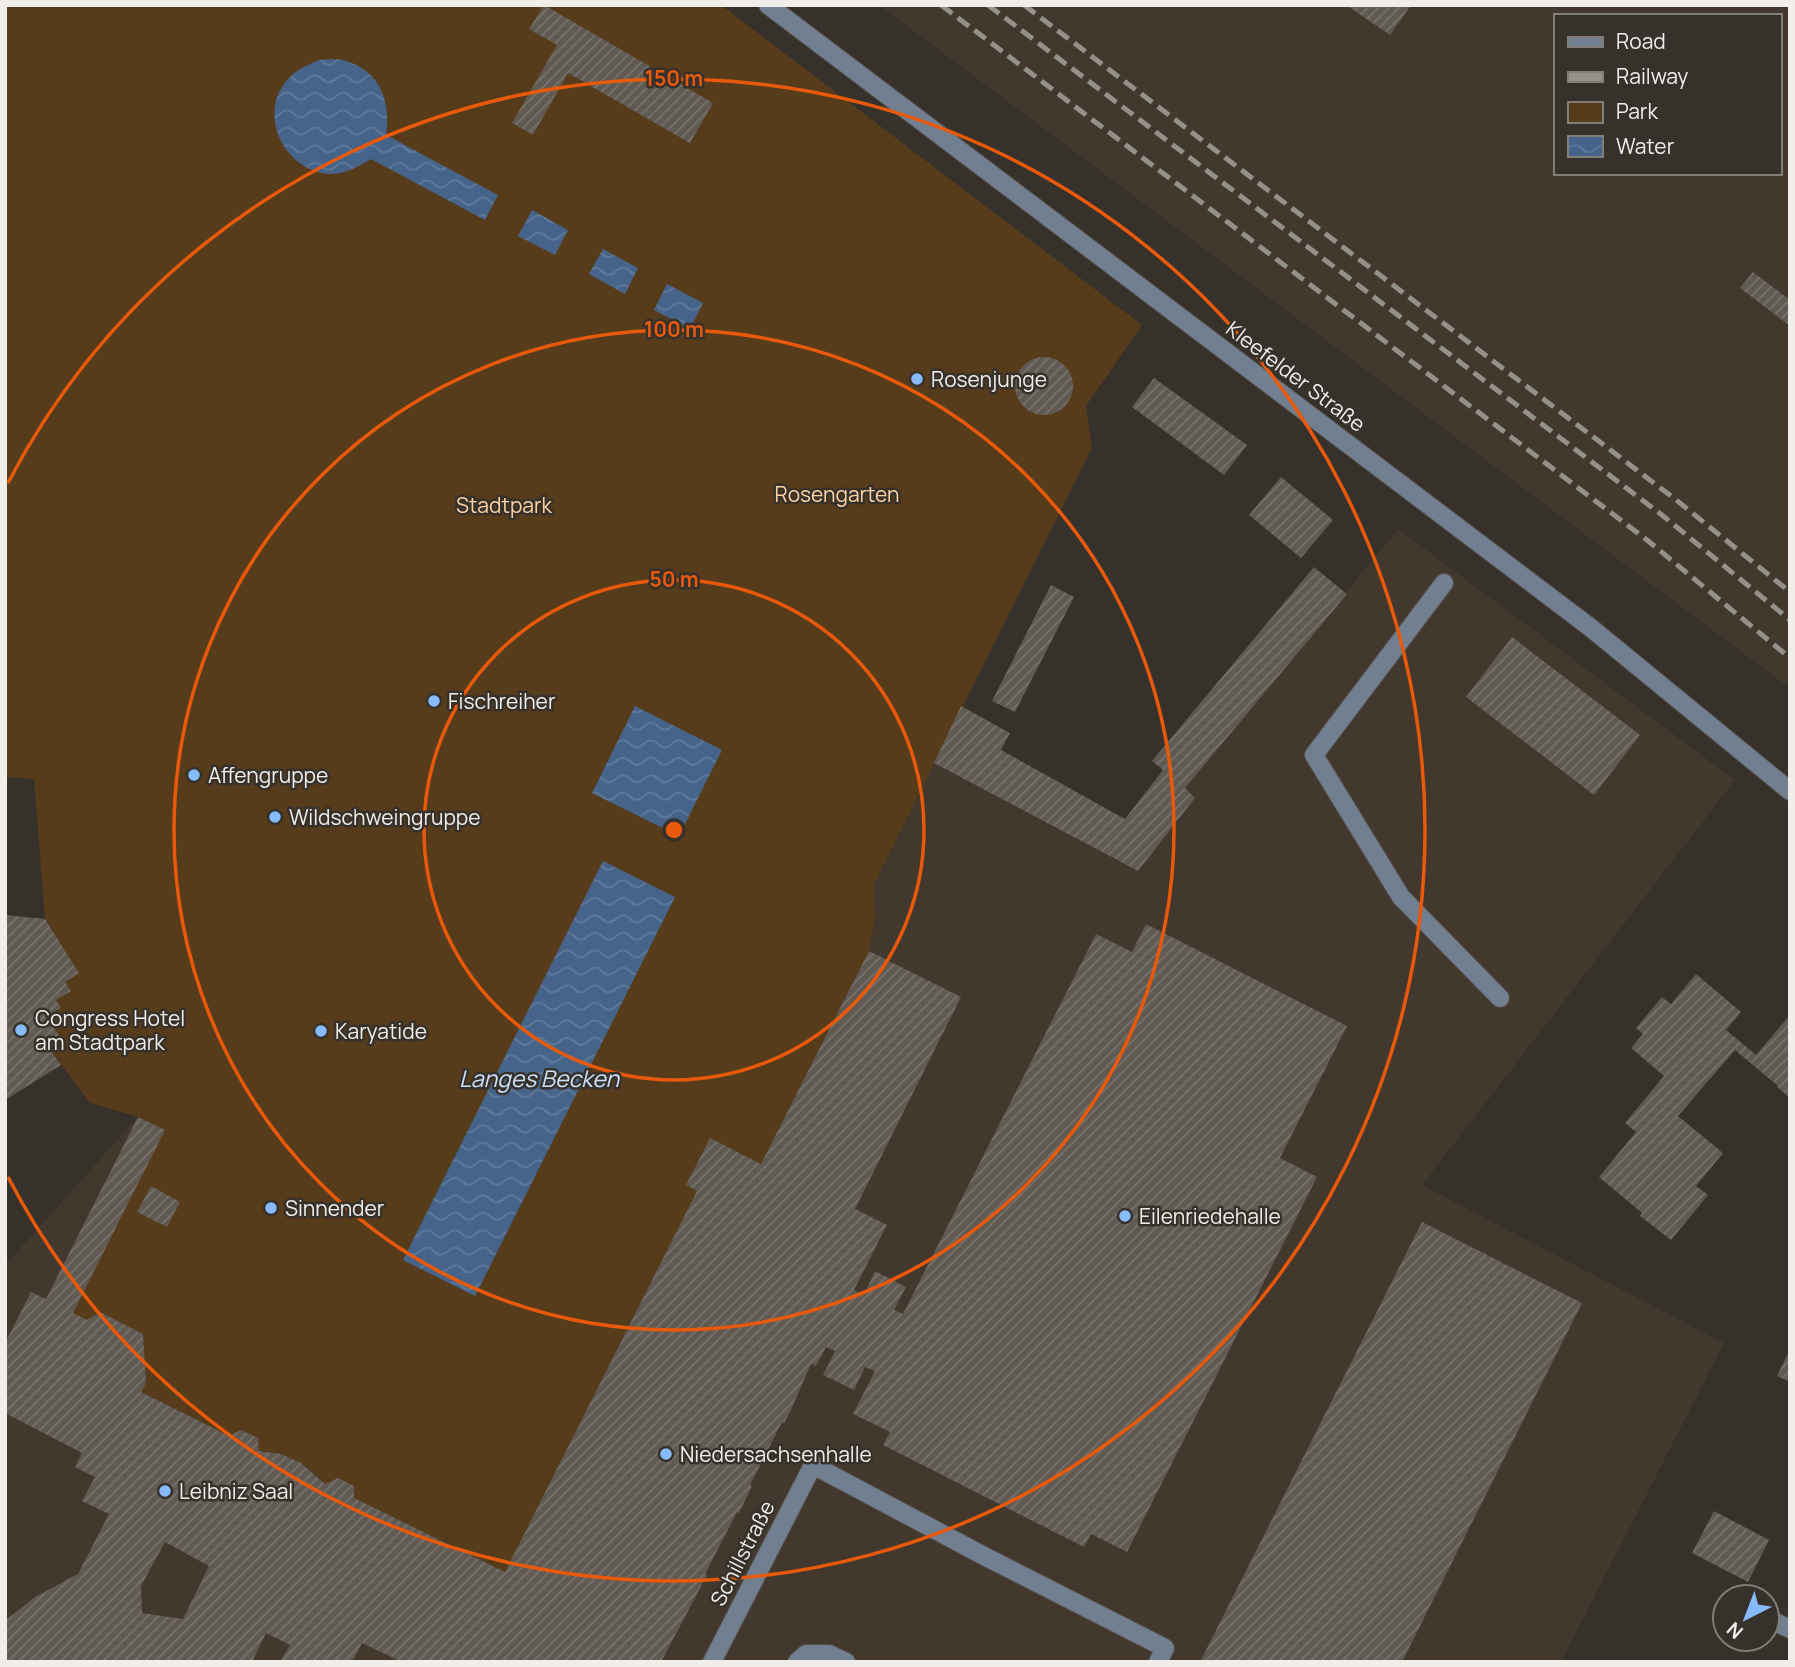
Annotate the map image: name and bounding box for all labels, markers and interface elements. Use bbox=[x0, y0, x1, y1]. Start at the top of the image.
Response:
legend bbox=[1554, 14, 1781, 175]
text: Road bbox=[1616, 27, 1666, 55]
text: Railway bbox=[1616, 62, 1688, 90]
text: 150 m bbox=[645, 64, 703, 92]
text: Park bbox=[1616, 97, 1658, 125]
text: Water bbox=[1616, 132, 1675, 160]
street label: Kleefelder Straße bbox=[1221, 314, 1371, 438]
text: 100 m bbox=[644, 315, 704, 343]
place label: Rosenjunge bbox=[931, 365, 1047, 393]
marker: Rosenjunge bbox=[909, 371, 925, 387]
park label: Rosengarten bbox=[774, 480, 900, 508]
park label: Stadtpark bbox=[456, 491, 553, 519]
text: 50 m bbox=[649, 565, 699, 593]
place label: Fischreiher bbox=[448, 687, 556, 715]
marker: Fischreiher bbox=[426, 693, 442, 709]
place label: Affengruppe bbox=[208, 761, 328, 789]
marker: Affengruppe bbox=[186, 767, 202, 783]
place label: Wildschweingruppe bbox=[289, 803, 481, 831]
marker: Wildschweingruppe bbox=[267, 809, 283, 825]
centre of rings bbox=[662, 818, 686, 842]
place label: Congress Hotel am Stadtpark bbox=[35, 1004, 185, 1056]
place label: Karyatide bbox=[335, 1017, 427, 1045]
marker: Congress Hotel am Stadtpark bbox=[13, 1022, 29, 1038]
marker: Karyatide bbox=[313, 1023, 329, 1039]
water label: Langes Becken bbox=[459, 1062, 620, 1094]
place label: Sinnender bbox=[285, 1194, 385, 1222]
marker: Sinnender bbox=[263, 1200, 279, 1216]
place label: Eilenriedehalle bbox=[1139, 1202, 1281, 1230]
marker: Eilenriedehalle bbox=[1117, 1208, 1133, 1224]
place label: Niedersachsenhalle bbox=[680, 1440, 872, 1468]
marker: Niedersachsenhalle bbox=[658, 1446, 674, 1462]
place label: Leibniz Saal bbox=[179, 1477, 293, 1505]
marker: Leibniz Saal bbox=[157, 1483, 173, 1499]
street label: Schillstraße bbox=[703, 1495, 781, 1611]
north arrow bbox=[1711, 1583, 1781, 1653]
text: N bbox=[1721, 1616, 1748, 1645]

